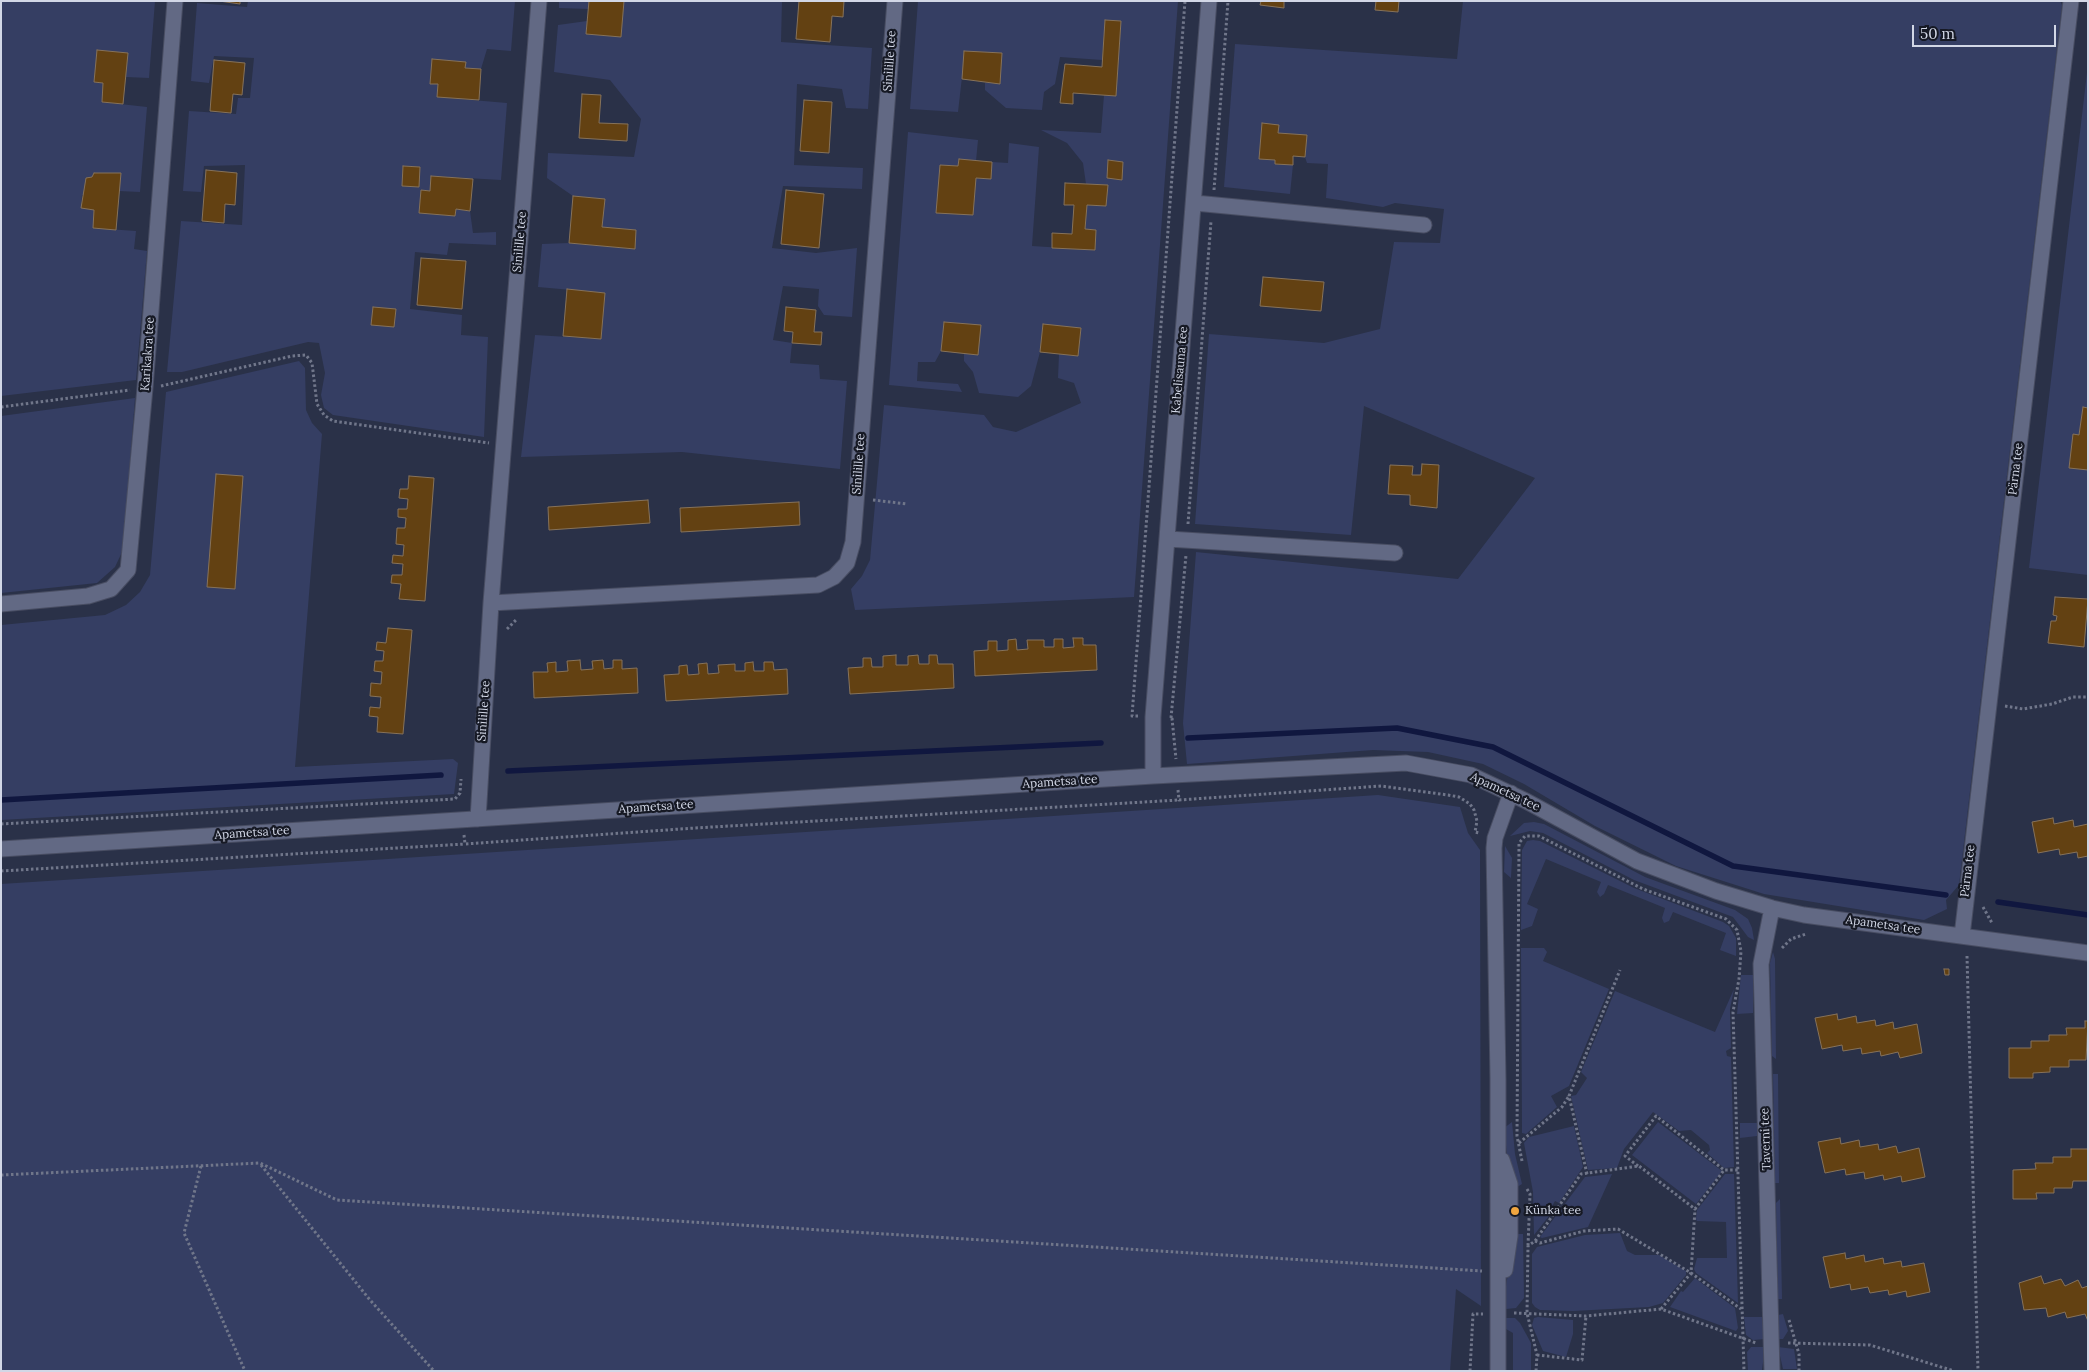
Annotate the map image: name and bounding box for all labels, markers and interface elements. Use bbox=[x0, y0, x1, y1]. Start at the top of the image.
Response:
scale bar bbox=[1914, 15, 2058, 47]
text: 50 m bbox=[1920, 24, 1955, 43]
street label: Sinilille tee bbox=[881, 30, 899, 92]
street label: Sinilille tee bbox=[510, 211, 530, 273]
street label: Karikakra tee bbox=[138, 317, 158, 391]
street label: Kabelisauna tee bbox=[1169, 326, 1191, 414]
street label: Sinilille tee bbox=[850, 433, 868, 495]
street label: Pärna tee bbox=[2006, 442, 2026, 496]
street label: Sinilille tee bbox=[475, 680, 493, 742]
street label: Apametsa tee bbox=[1468, 770, 1542, 814]
street label: Apametsa tee bbox=[1022, 772, 1098, 792]
street label: Apametsa tee bbox=[618, 797, 694, 817]
street label: Apametsa tee bbox=[214, 823, 290, 843]
street label: Pärna tee bbox=[1958, 844, 1978, 898]
street label: Apametsa tee bbox=[1845, 913, 1921, 937]
street label: Taverni tee bbox=[1758, 1107, 1774, 1171]
place label: Künka tee bbox=[1525, 1204, 1581, 1218]
marker: Künka tee bbox=[1509, 1205, 1521, 1217]

